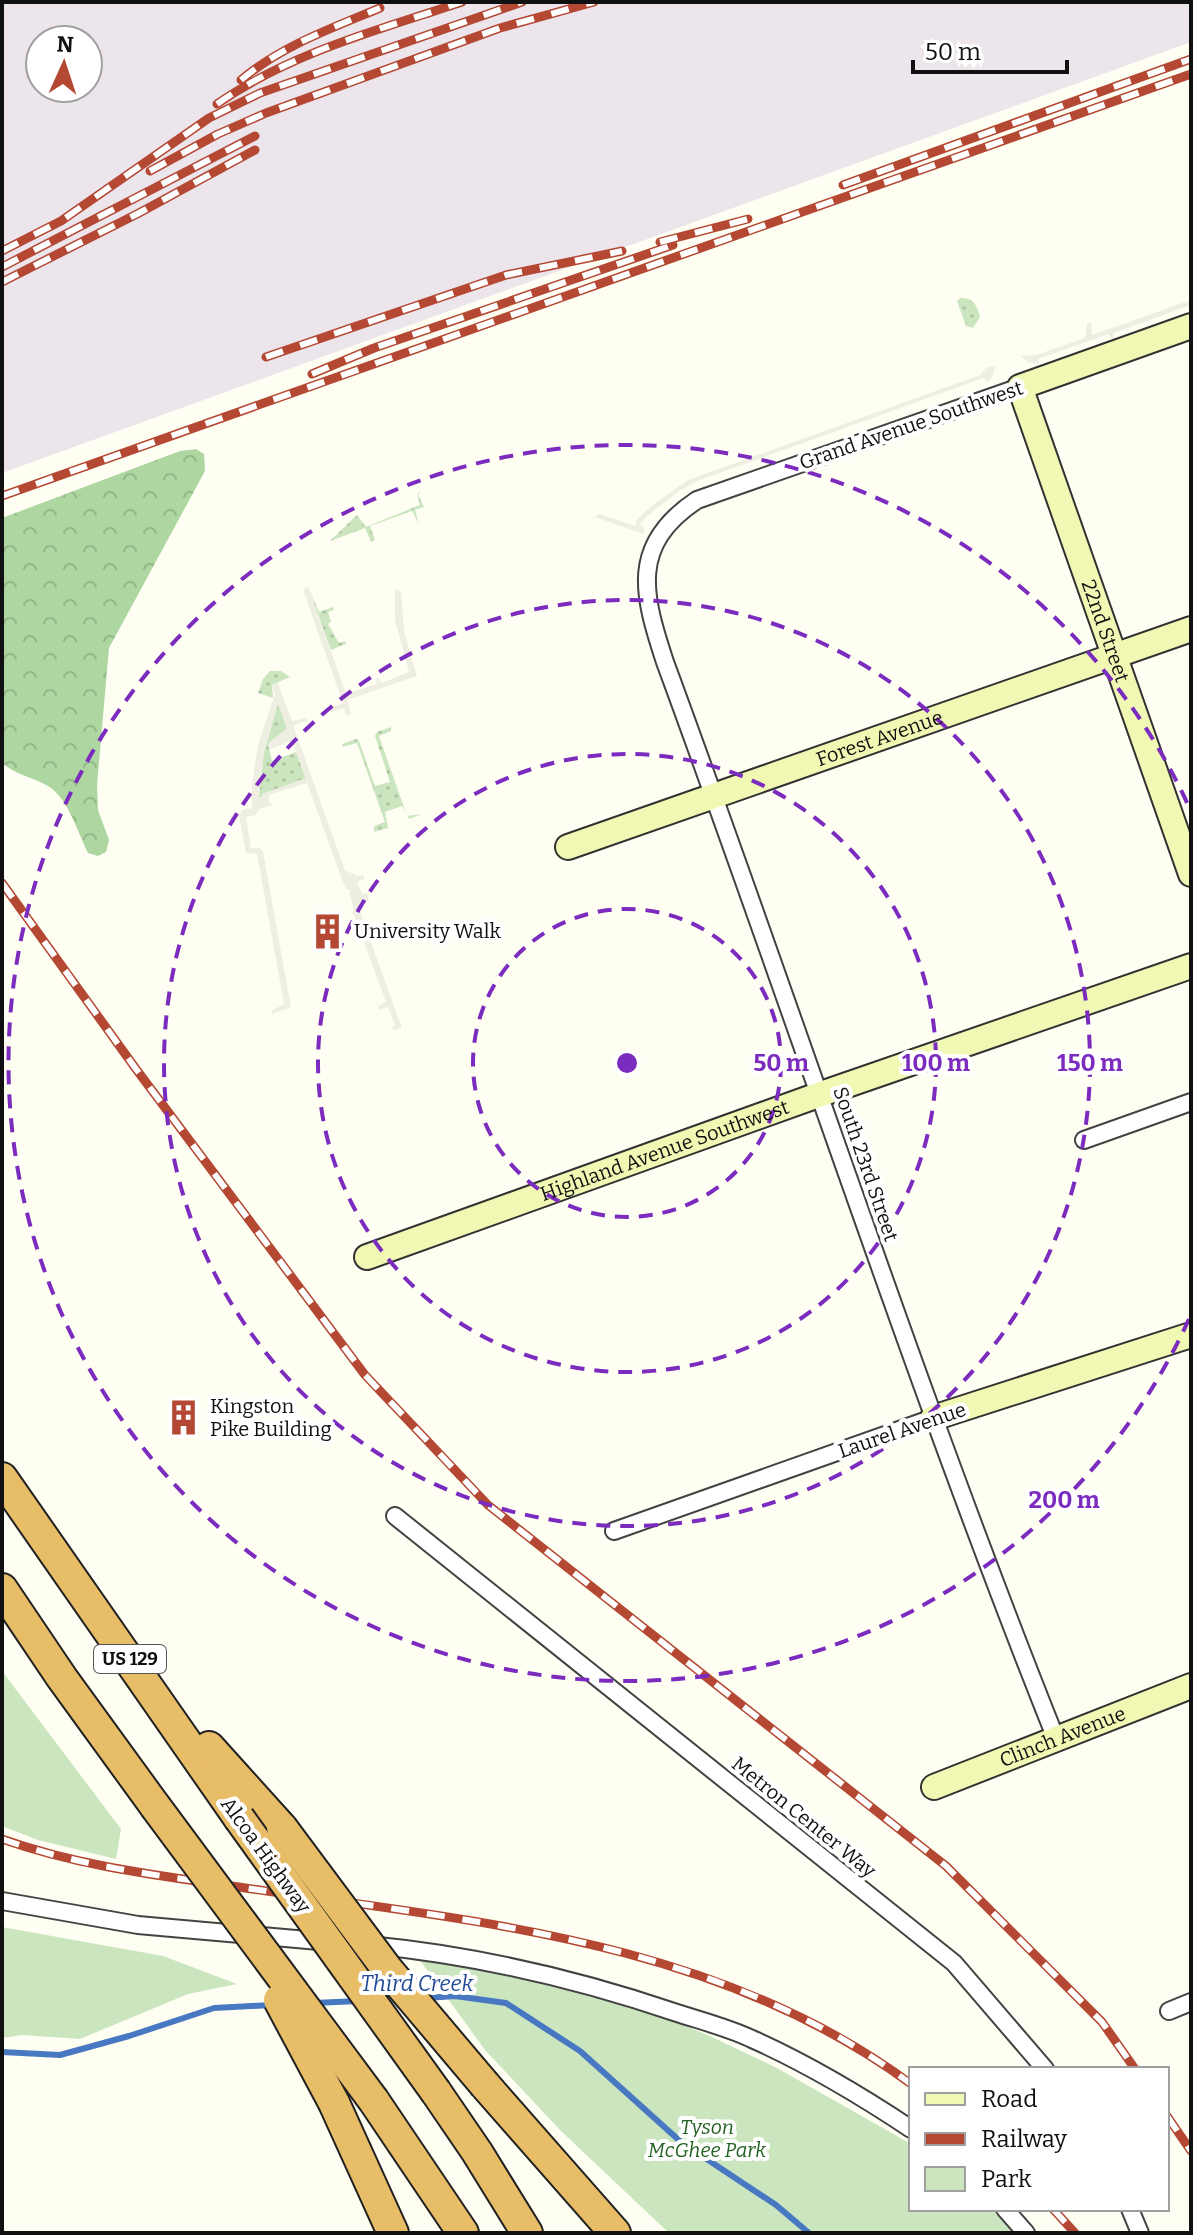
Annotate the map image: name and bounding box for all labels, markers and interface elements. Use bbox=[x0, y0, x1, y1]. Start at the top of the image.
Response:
north arrow bbox=[24, 24, 104, 104]
scale bar bbox=[913, 24, 1067, 74]
text: N bbox=[56, 31, 74, 58]
text: 50 m bbox=[925, 38, 981, 66]
street label: Grand Avenue Southwest bbox=[796, 375, 1026, 475]
street label: 22nd Street bbox=[1077, 576, 1135, 685]
street label: Forest Avenue bbox=[813, 705, 946, 771]
building icon: University Walk bbox=[309, 912, 347, 950]
place label: University Walk bbox=[354, 919, 502, 943]
centre of rings bbox=[613, 1049, 641, 1077]
text: 50 m bbox=[753, 1049, 809, 1077]
text: 100 m bbox=[902, 1049, 970, 1077]
text: 150 m bbox=[1057, 1049, 1123, 1077]
street label: South 23rd Street bbox=[828, 1084, 904, 1244]
street label: Highland Avenue Southwest bbox=[537, 1095, 792, 1206]
place label: Kingston Pike Building bbox=[210, 1394, 332, 1441]
street label: Laurel Avenue bbox=[835, 1397, 969, 1463]
building icon: Kingston Pike Building bbox=[165, 1399, 203, 1437]
text: 200 m bbox=[1028, 1486, 1100, 1514]
road number: US 129 bbox=[94, 1645, 166, 1673]
street label: Clinch Avenue bbox=[996, 1701, 1129, 1772]
street label: Metron Center Way bbox=[727, 1751, 881, 1883]
street label: Alcoa Highway bbox=[216, 1792, 316, 1918]
water label: Third Creek bbox=[361, 1970, 475, 1997]
legend bbox=[909, 2067, 1169, 2211]
text: Road bbox=[981, 2085, 1037, 2113]
park label: Tyson McGhee Park bbox=[648, 2115, 766, 2162]
text: Railway bbox=[981, 2125, 1067, 2153]
text: Park bbox=[981, 2165, 1032, 2193]

